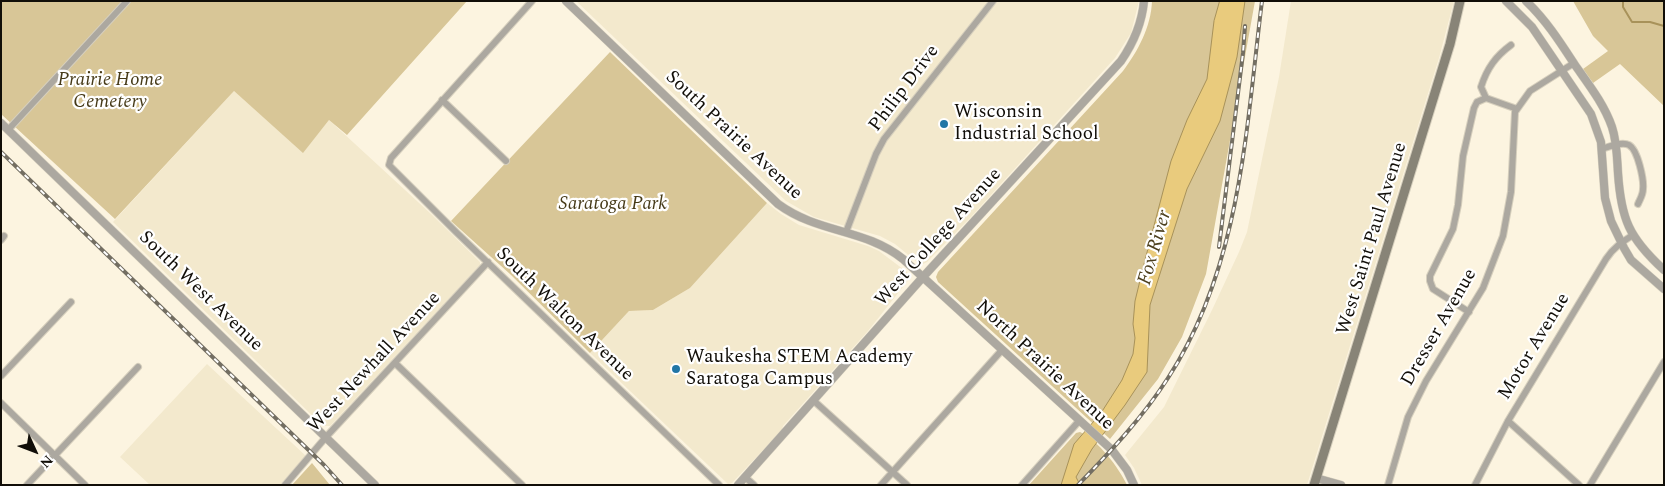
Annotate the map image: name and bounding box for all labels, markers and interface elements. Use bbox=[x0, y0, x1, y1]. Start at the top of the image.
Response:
street label: Philip Drive bbox=[865, 41, 945, 137]
street label: South Prairie Avenue bbox=[660, 67, 806, 205]
park label: Prairie Home Cemetery bbox=[58, 70, 162, 114]
place label: Wisconsin Industrial School bbox=[954, 102, 1099, 146]
marker: Wisconsin Industrial School bbox=[938, 118, 950, 130]
street label: West Saint Paul Avenue bbox=[1333, 140, 1413, 338]
street label: West College Avenue bbox=[871, 164, 1007, 312]
park label: Saratoga Park bbox=[559, 194, 667, 216]
water label: Fox River bbox=[1134, 208, 1178, 288]
street label: South West Avenue bbox=[133, 227, 267, 357]
street label: South Walton Avenue bbox=[490, 243, 638, 387]
street label: Dresser Avenue bbox=[1397, 265, 1483, 391]
street label: West Newhall Avenue bbox=[304, 288, 446, 438]
street label: Motor Avenue bbox=[1494, 289, 1576, 405]
street label: North Prairie Avenue bbox=[970, 296, 1118, 436]
place label: Waukesha STEM Academy Saratoga Campus bbox=[686, 347, 912, 391]
marker: Waukesha STEM Academy Saratoga Campus bbox=[670, 363, 682, 375]
north arrow bbox=[10, 426, 60, 476]
text: N bbox=[35, 450, 58, 473]

